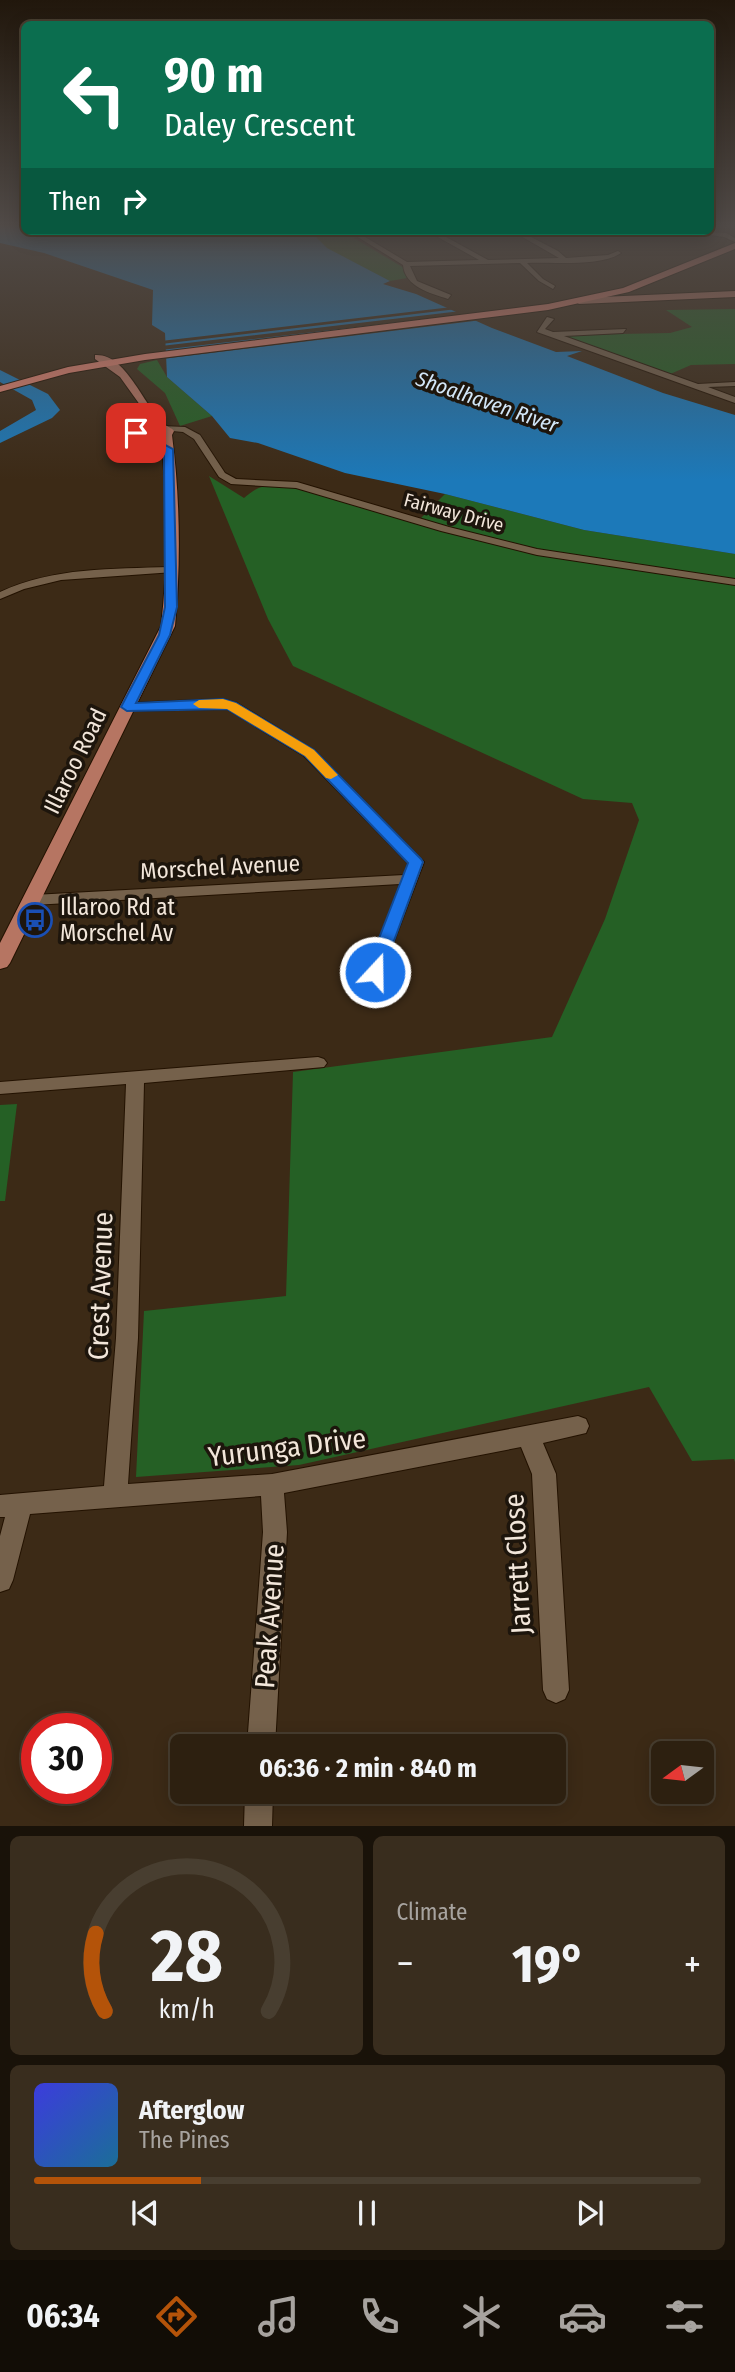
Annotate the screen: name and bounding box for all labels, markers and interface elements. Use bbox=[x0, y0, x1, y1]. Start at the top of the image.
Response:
text: 90 m bbox=[164, 46, 264, 105]
icon: left bbox=[49, 49, 140, 140]
text: Daley Crescent bbox=[164, 106, 355, 144]
icon: right bbox=[115, 182, 153, 220]
text: Then bbox=[49, 186, 101, 217]
water label: Shoalhaven River bbox=[412, 365, 562, 439]
pin bbox=[106, 403, 166, 463]
icon: arrive bbox=[117, 414, 155, 452]
street label: Fairway Drive bbox=[401, 488, 506, 537]
street label: Illaroo Road bbox=[37, 704, 113, 818]
street label: Morschel Avenue bbox=[139, 849, 301, 885]
place label: Illaroo Rd at Morschel Av bbox=[60, 893, 176, 947]
bus stop icon: Illaroo Rd at Morschel Av bbox=[16, 901, 54, 939]
position arrow bbox=[338, 935, 412, 1009]
street label: Crest Avenue bbox=[81, 1211, 120, 1361]
street label: Yurunga Drive bbox=[206, 1421, 368, 1474]
street label: Jarrett Close bbox=[497, 1493, 538, 1635]
street label: Peak Avenue bbox=[248, 1543, 291, 1689]
speed limit sign: 30 bbox=[21, 1713, 112, 1804]
north arrow bbox=[651, 1741, 714, 1804]
map controls bbox=[651, 1741, 714, 1804]
text: 06:36 · 2 min · 840 m bbox=[259, 1753, 477, 1784]
text: Climate bbox=[397, 1898, 467, 1926]
text: 28 bbox=[149, 1914, 222, 2001]
text: 19° bbox=[512, 1933, 585, 1996]
text: − bbox=[397, 1941, 414, 1987]
text: + bbox=[684, 1941, 701, 1987]
text: km/h bbox=[158, 1995, 214, 2025]
text: Afterglow bbox=[139, 2095, 244, 2126]
text: The Pines bbox=[139, 2126, 230, 2154]
icon: previous bbox=[126, 2194, 164, 2232]
icon: pause bbox=[348, 2194, 386, 2232]
icon: next bbox=[571, 2194, 609, 2232]
icon: directions bbox=[152, 2292, 201, 2341]
icon: music bbox=[254, 2292, 303, 2341]
icon: phone bbox=[355, 2292, 404, 2341]
icon: climate bbox=[457, 2292, 506, 2341]
icon: car bbox=[558, 2292, 607, 2341]
icon: filters bbox=[660, 2292, 709, 2341]
text: 06:34 bbox=[26, 2297, 100, 2335]

